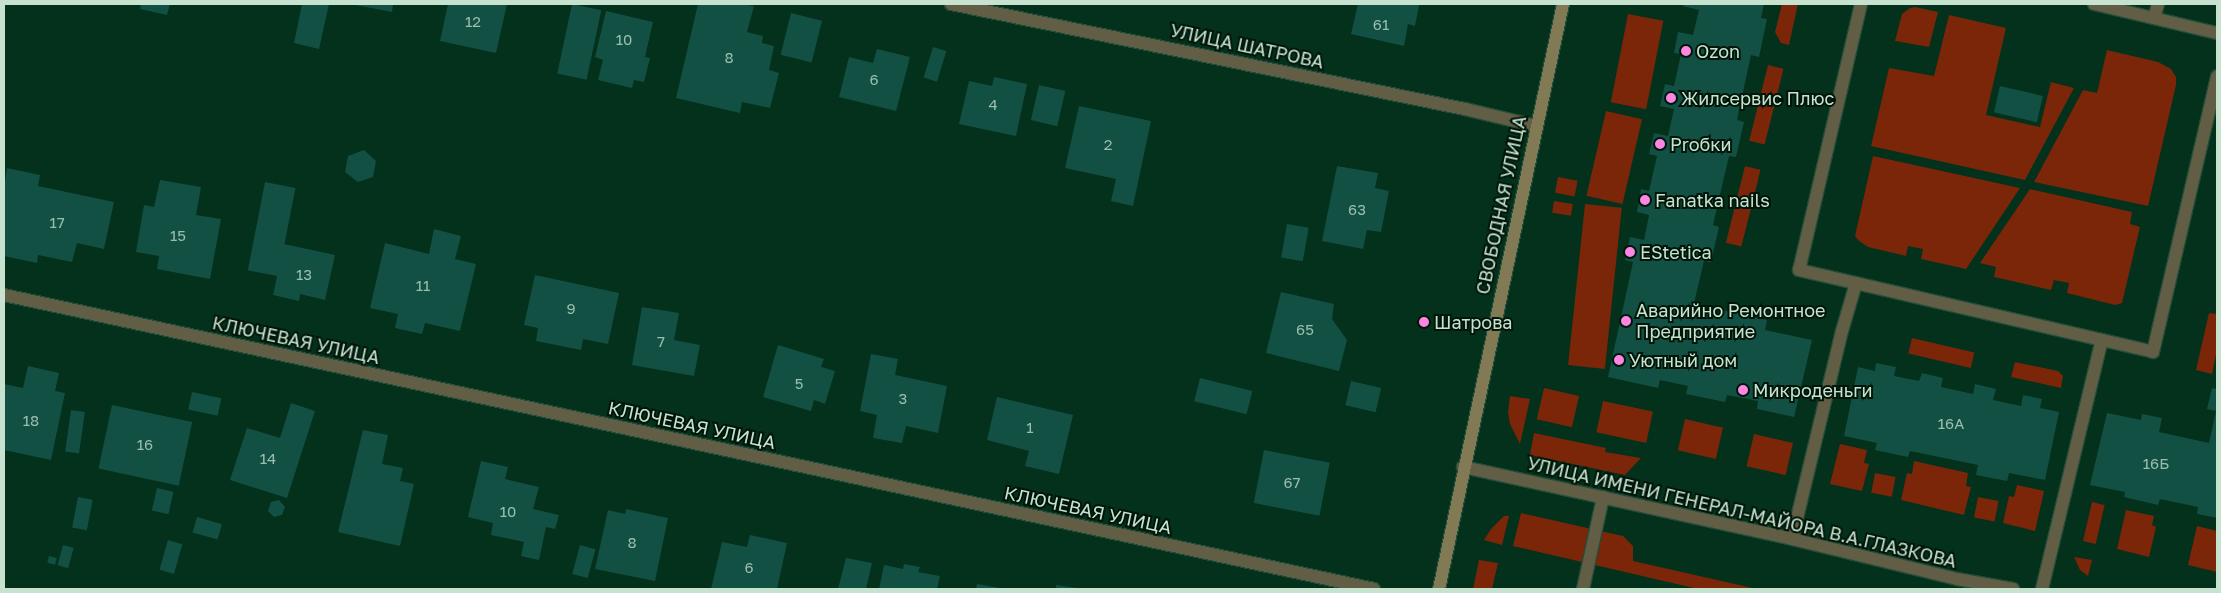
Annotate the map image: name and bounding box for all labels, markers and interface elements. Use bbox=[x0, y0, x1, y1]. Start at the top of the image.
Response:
house number: 12 bbox=[465, 13, 481, 31]
house number: 61 bbox=[1373, 16, 1389, 34]
street label: УЛИЦА ШАТРОВА bbox=[1168, 19, 1326, 73]
house number: 10 bbox=[616, 31, 632, 49]
place label: Ozon bbox=[1696, 40, 1740, 62]
marker: Ozon bbox=[1680, 45, 1692, 57]
house number: 8 bbox=[724, 49, 734, 67]
house number: 6 bbox=[869, 71, 879, 89]
place label: Жилсервис Плюс bbox=[1681, 87, 1834, 109]
marker: Жилсервис Плюс bbox=[1665, 92, 1677, 104]
house number: 4 bbox=[988, 96, 998, 114]
street label: СВОБОДНАЯ УЛИЦА bbox=[1472, 114, 1530, 296]
place label: Proбки bbox=[1670, 133, 1731, 155]
house number: 2 bbox=[1104, 136, 1112, 154]
marker: Proбки bbox=[1654, 138, 1666, 150]
place label: Fanatka nails bbox=[1655, 189, 1770, 211]
marker: Fanatka nails bbox=[1639, 194, 1651, 206]
house number: 63 bbox=[1348, 201, 1366, 219]
house number: 17 bbox=[49, 214, 65, 232]
house number: 15 bbox=[170, 227, 186, 245]
place label: EStetica bbox=[1640, 241, 1712, 263]
marker: EStetica bbox=[1624, 246, 1636, 258]
house number: 13 bbox=[296, 266, 312, 284]
house number: 11 bbox=[416, 277, 430, 295]
house number: 9 bbox=[566, 300, 576, 318]
place label: Аварийно Ремонтное Предприятие bbox=[1636, 300, 1826, 342]
place label: Шатрова bbox=[1434, 311, 1512, 333]
street label: КЛЮЧЕВАЯ УЛИЦА bbox=[210, 312, 382, 368]
marker: Аварийно Ремонтное Предприятие bbox=[1620, 315, 1632, 327]
marker: Шатрова bbox=[1418, 316, 1430, 328]
house number: 65 bbox=[1296, 321, 1314, 339]
house number: 7 bbox=[657, 333, 665, 351]
place label: Уютный дом bbox=[1629, 349, 1737, 371]
marker: Уютный дом bbox=[1613, 354, 1625, 366]
house number: 5 bbox=[795, 375, 803, 393]
place label: Микроденьги bbox=[1753, 379, 1873, 401]
marker: Микроденьги bbox=[1737, 384, 1749, 396]
house number: 3 bbox=[899, 390, 907, 408]
street label: КЛЮЧЕВАЯ УЛИЦА bbox=[606, 397, 778, 453]
house number: 18 bbox=[23, 412, 39, 430]
house number: 16А bbox=[1938, 415, 1964, 433]
house number: 1 bbox=[1026, 419, 1034, 437]
house number: 16 bbox=[137, 436, 153, 454]
house number: 14 bbox=[260, 450, 276, 468]
street label: УЛИЦА ИМЕНИ ГЕНЕРАЛ-МАЙОРА В.А.ГЛАЗКОВА bbox=[1525, 452, 1959, 572]
house number: 16Б bbox=[2143, 455, 2169, 473]
house number: 67 bbox=[1283, 474, 1301, 492]
street label: КЛЮЧЕВАЯ УЛИЦА bbox=[1002, 482, 1174, 538]
house number: 10 bbox=[500, 503, 516, 521]
house number: 8 bbox=[627, 534, 637, 552]
house number: 6 bbox=[744, 559, 754, 577]

